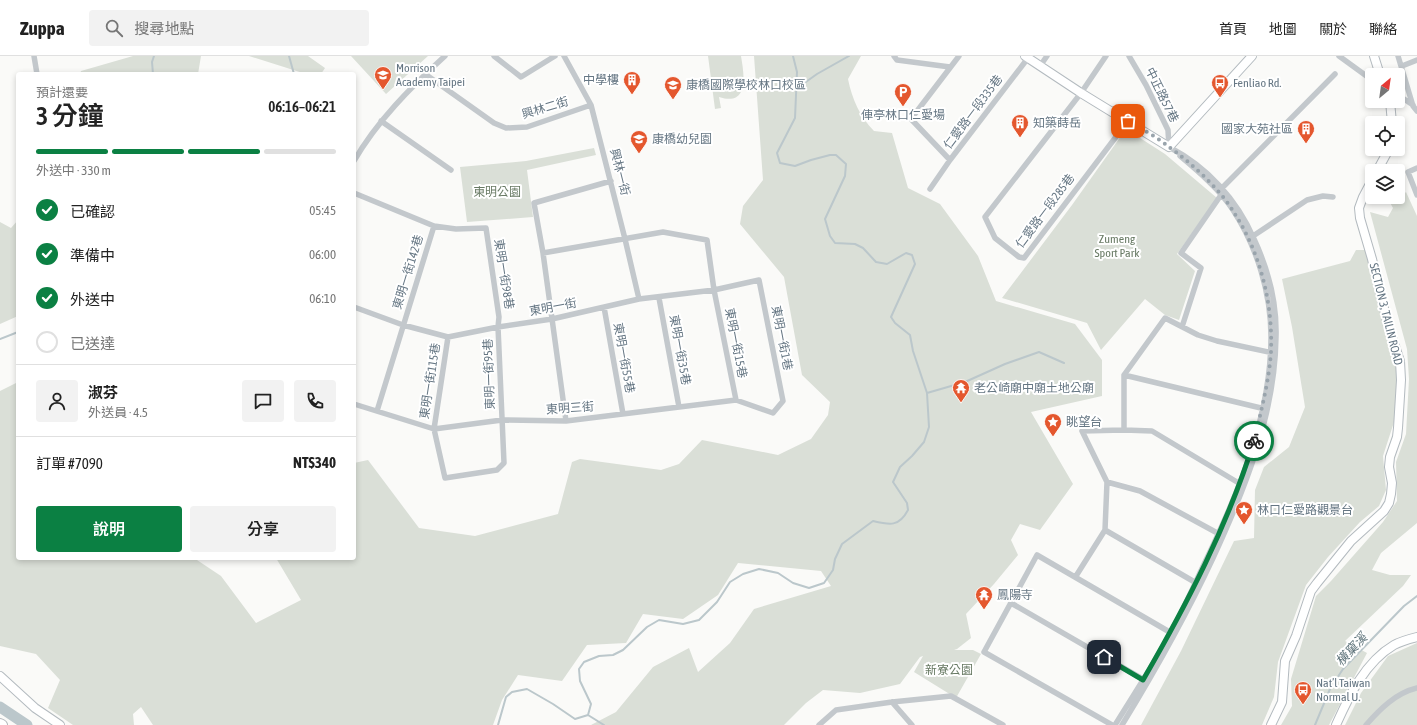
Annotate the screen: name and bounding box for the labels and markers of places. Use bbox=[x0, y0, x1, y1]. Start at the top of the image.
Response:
place label: Morrison Academy Taipei bbox=[396, 61, 465, 89]
school or university icon: Morrison Academy Taipei bbox=[373, 65, 393, 90]
building icon: 中學樓 bbox=[622, 70, 642, 95]
place label: 中學樓 bbox=[583, 73, 619, 87]
bus stop icon: Fenliao Rd. bbox=[1210, 73, 1230, 98]
school or university icon: 康橋國際學校林口校區 bbox=[663, 75, 683, 100]
place label: Fenliao Rd. bbox=[1233, 76, 1282, 90]
place label: 康橋國際學校林口校區 bbox=[686, 78, 806, 92]
parking icon: 俥亭林口仁愛場 bbox=[893, 82, 913, 107]
pin bbox=[1111, 104, 1145, 138]
place label: 俥亭林口仁愛場 bbox=[861, 108, 945, 122]
building icon: 知築蒔岳 bbox=[1010, 113, 1030, 138]
place label: 知築蒔岳 bbox=[1033, 116, 1081, 130]
building icon: 國家大苑社區 bbox=[1296, 119, 1316, 144]
place label: 國家大苑社區 bbox=[1221, 122, 1293, 136]
school or university icon: 康橋幼兒園 bbox=[629, 129, 649, 154]
place label: 康橋幼兒園 bbox=[652, 132, 712, 146]
temple icon: 老公崎廟中廟土地公廟 bbox=[951, 378, 971, 403]
place label: 老公崎廟中廟土地公廟 bbox=[974, 381, 1094, 395]
place icon: 眺望台 bbox=[1043, 412, 1063, 437]
place label: 眺望台 bbox=[1066, 415, 1102, 429]
place icon: 林口仁愛路觀景台 bbox=[1234, 500, 1254, 525]
place label: 林口仁愛路觀景台 bbox=[1257, 503, 1353, 517]
temple icon: 鳳陽寺 bbox=[974, 585, 994, 610]
place label: 鳳陽寺 bbox=[997, 588, 1033, 602]
pin bbox=[1087, 640, 1121, 674]
place label: Nat’l Taiwan Normal U. bbox=[1316, 676, 1370, 704]
bus stop icon: Nat’l Taiwan Normal U. bbox=[1293, 680, 1313, 705]

